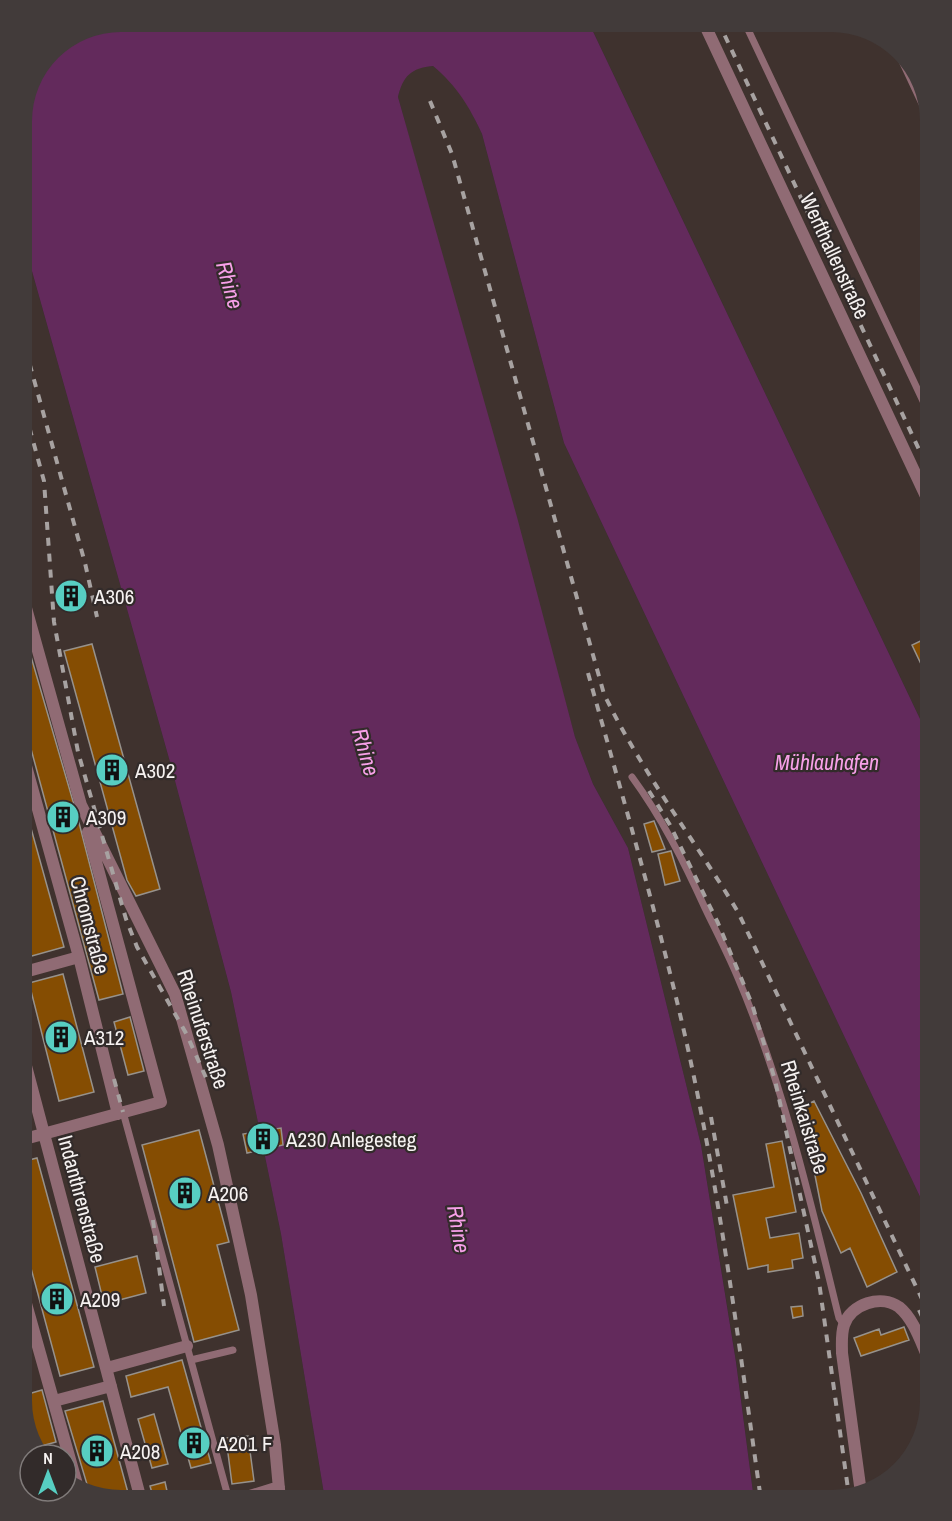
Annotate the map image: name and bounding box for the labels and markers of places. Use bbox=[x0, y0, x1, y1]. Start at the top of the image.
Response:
building icon: A306 bbox=[53, 578, 89, 614]
place label: A306 bbox=[93, 582, 134, 611]
building icon: A302 bbox=[94, 752, 130, 788]
place label: A302 bbox=[134, 756, 175, 785]
building icon: A309 bbox=[45, 799, 81, 835]
place label: A309 bbox=[85, 803, 126, 832]
building icon: A312 bbox=[43, 1019, 79, 1055]
place label: A312 bbox=[83, 1023, 124, 1052]
building icon: A230 Anlegesteg bbox=[245, 1121, 281, 1157]
place label: A230 Anlegesteg bbox=[285, 1125, 417, 1154]
building icon: A206 bbox=[167, 1175, 203, 1211]
place label: A206 bbox=[207, 1179, 248, 1208]
building icon: A209 bbox=[39, 1281, 75, 1317]
place label: A209 bbox=[79, 1285, 120, 1314]
building icon: A201 F bbox=[176, 1425, 212, 1461]
place label: A201 F bbox=[216, 1429, 273, 1458]
building icon: A208 bbox=[79, 1433, 115, 1469]
place label: A208 bbox=[119, 1437, 160, 1466]

